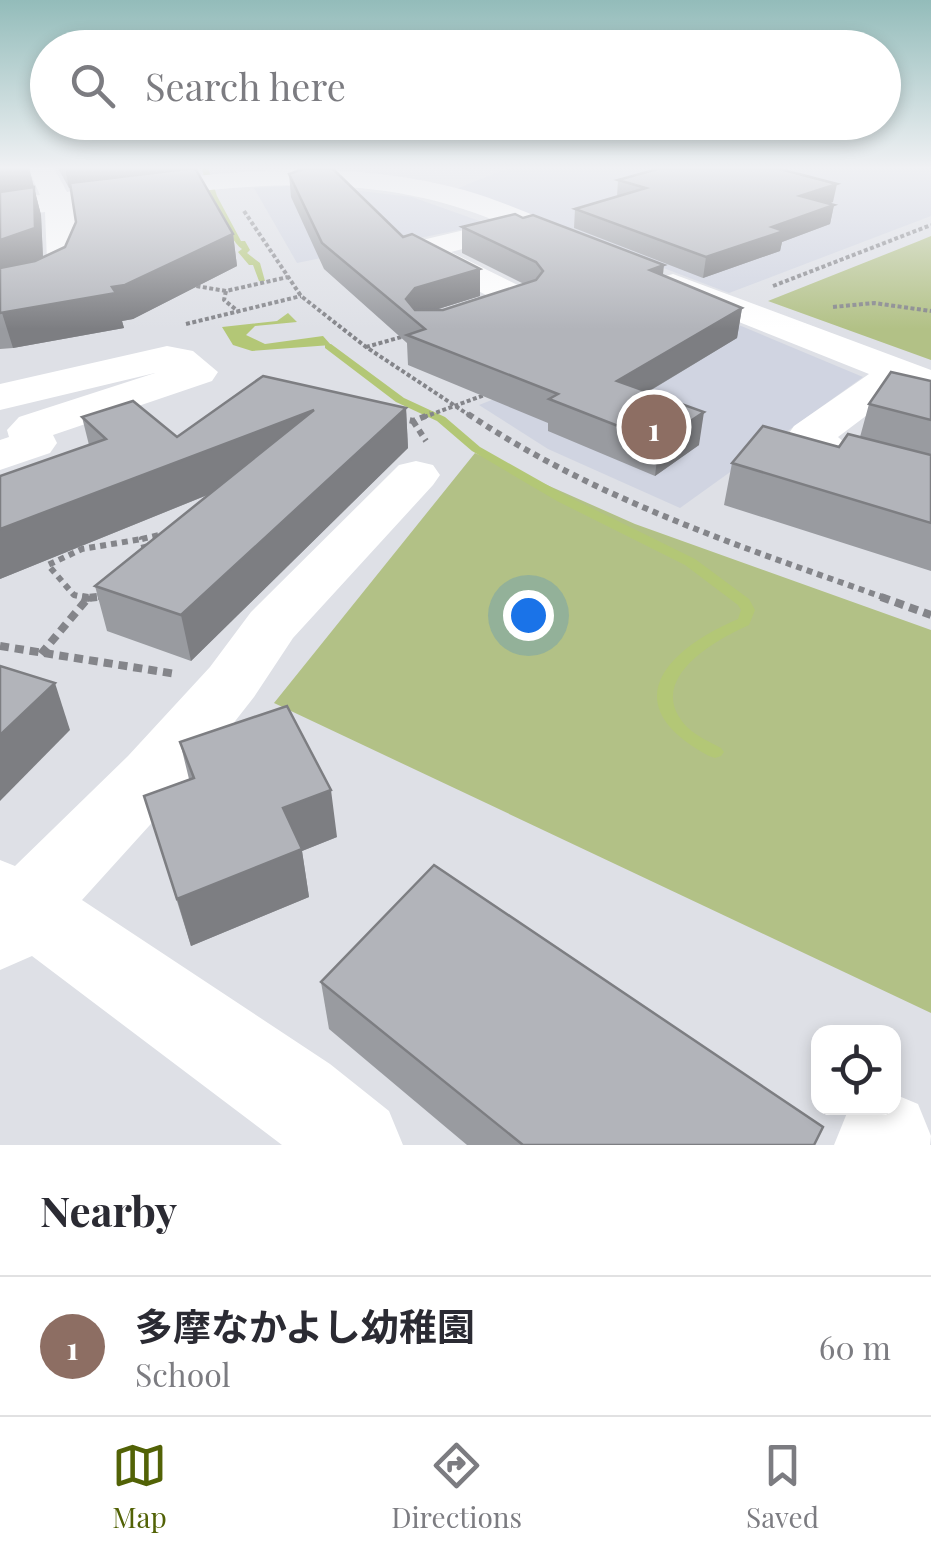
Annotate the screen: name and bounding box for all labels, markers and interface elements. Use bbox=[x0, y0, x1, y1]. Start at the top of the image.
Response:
search box bbox=[30, 30, 901, 140]
icon: search bbox=[65, 58, 120, 113]
text: Search here bbox=[145, 60, 346, 111]
pin: 1 bbox=[622, 390, 686, 464]
your location bbox=[503, 590, 554, 641]
map controls bbox=[811, 1025, 901, 1115]
button: locate bbox=[811, 1025, 901, 1115]
text: Nearby bbox=[40, 1182, 177, 1238]
text: 多摩なかよし幼稚園 bbox=[135, 1300, 475, 1351]
text: 1 bbox=[66, 1325, 79, 1368]
text: 60 m bbox=[819, 1325, 891, 1368]
text: School bbox=[135, 1352, 231, 1395]
tab: Map bbox=[112, 1438, 167, 1535]
tab: Directions bbox=[391, 1438, 522, 1535]
tab: Saved bbox=[746, 1438, 819, 1535]

